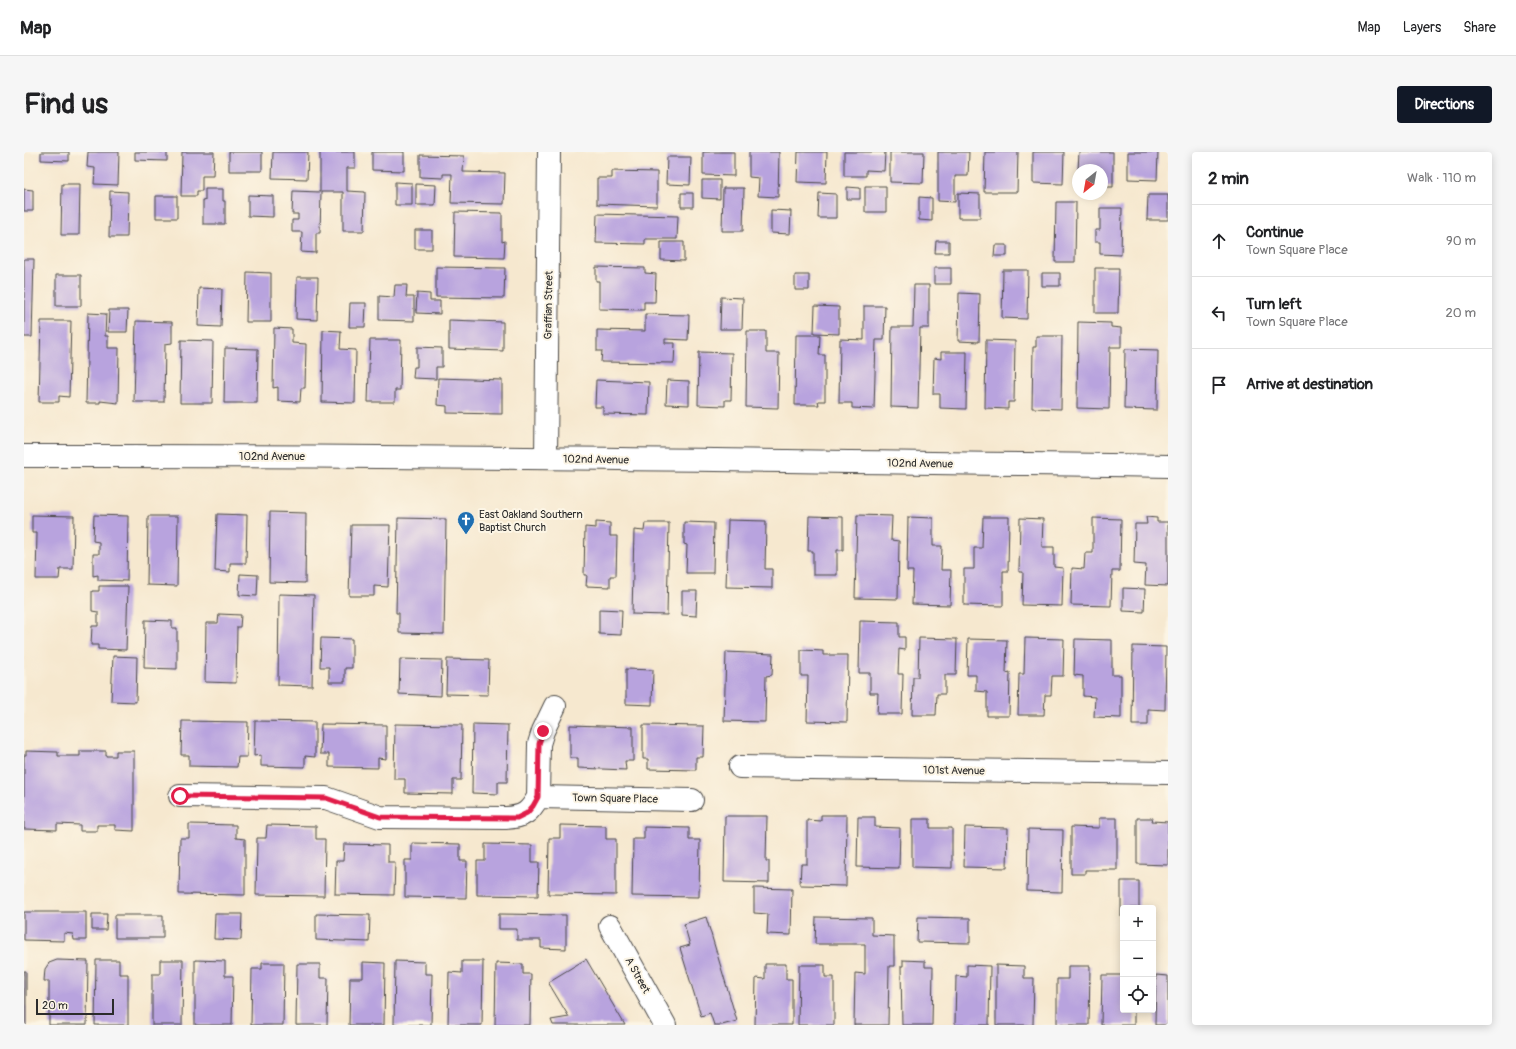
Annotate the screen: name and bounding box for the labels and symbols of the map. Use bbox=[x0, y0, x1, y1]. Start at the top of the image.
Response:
north arrow bbox=[1072, 164, 1108, 200]
street label: Graffian Street bbox=[541, 270, 556, 339]
street label: 102nd Avenue bbox=[239, 450, 305, 463]
street label: 102nd Avenue bbox=[563, 452, 630, 467]
street label: 102nd Avenue bbox=[887, 456, 954, 471]
place label: East Oakland Southern Baptist Church bbox=[479, 508, 583, 534]
church icon: East Oakland Southern Baptist Church bbox=[456, 510, 476, 535]
route end bbox=[534, 722, 552, 740]
street label: 101st Avenue bbox=[923, 763, 986, 778]
route start bbox=[171, 787, 189, 805]
street label: Town Square Place bbox=[572, 791, 659, 806]
street label: A Street bbox=[622, 955, 653, 996]
scale bar bbox=[36, 997, 114, 1016]

